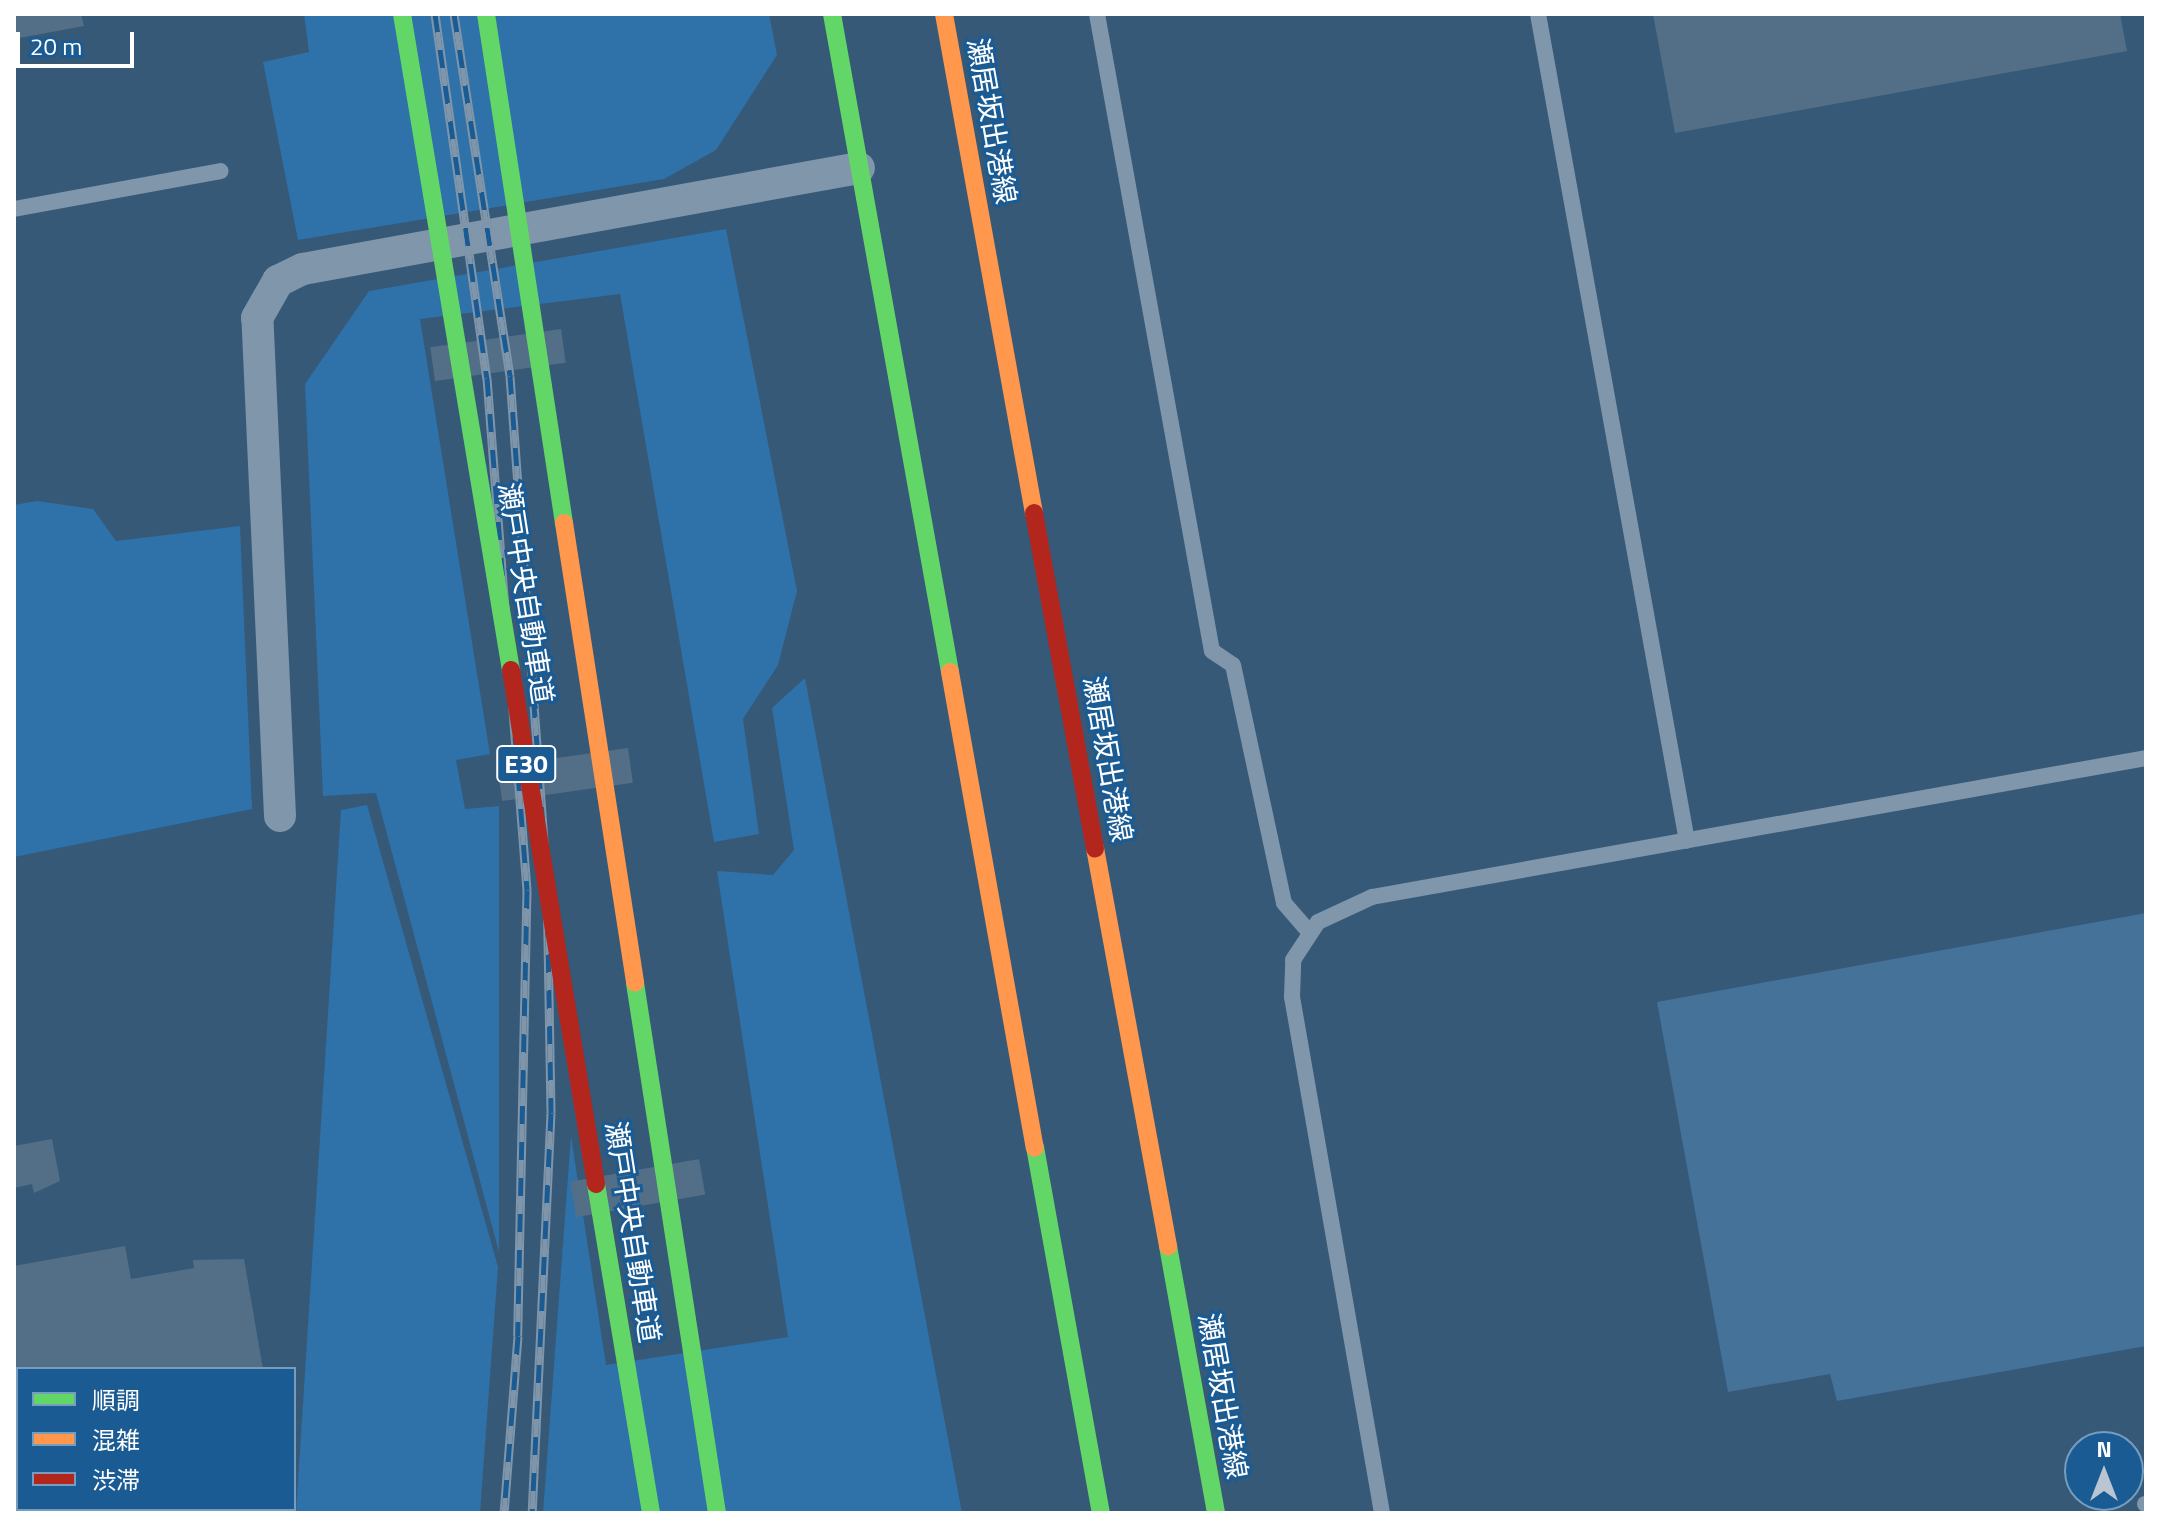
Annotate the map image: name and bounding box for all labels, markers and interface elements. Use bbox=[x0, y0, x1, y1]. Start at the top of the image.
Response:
scale bar bbox=[20, 16, 138, 66]
text: 20 m bbox=[30, 28, 82, 64]
street label: 瀬居坂出港線 bbox=[961, 35, 1023, 207]
street label: 瀬戸中央自動車道 bbox=[492, 480, 560, 706]
street label: 瀬居坂出港線 bbox=[1077, 673, 1139, 845]
road number: E30 bbox=[496, 742, 556, 786]
street label: 瀬戸中央自動車道 bbox=[599, 1119, 667, 1345]
street label: 瀬居坂出港線 bbox=[1192, 1310, 1254, 1482]
legend bbox=[16, 1367, 296, 1511]
text: 順調 bbox=[92, 1382, 140, 1418]
text: 混雑 bbox=[92, 1422, 140, 1458]
north arrow bbox=[2064, 1431, 2144, 1511]
text: N bbox=[2096, 1432, 2112, 1466]
text: 渋滞 bbox=[92, 1462, 140, 1498]

